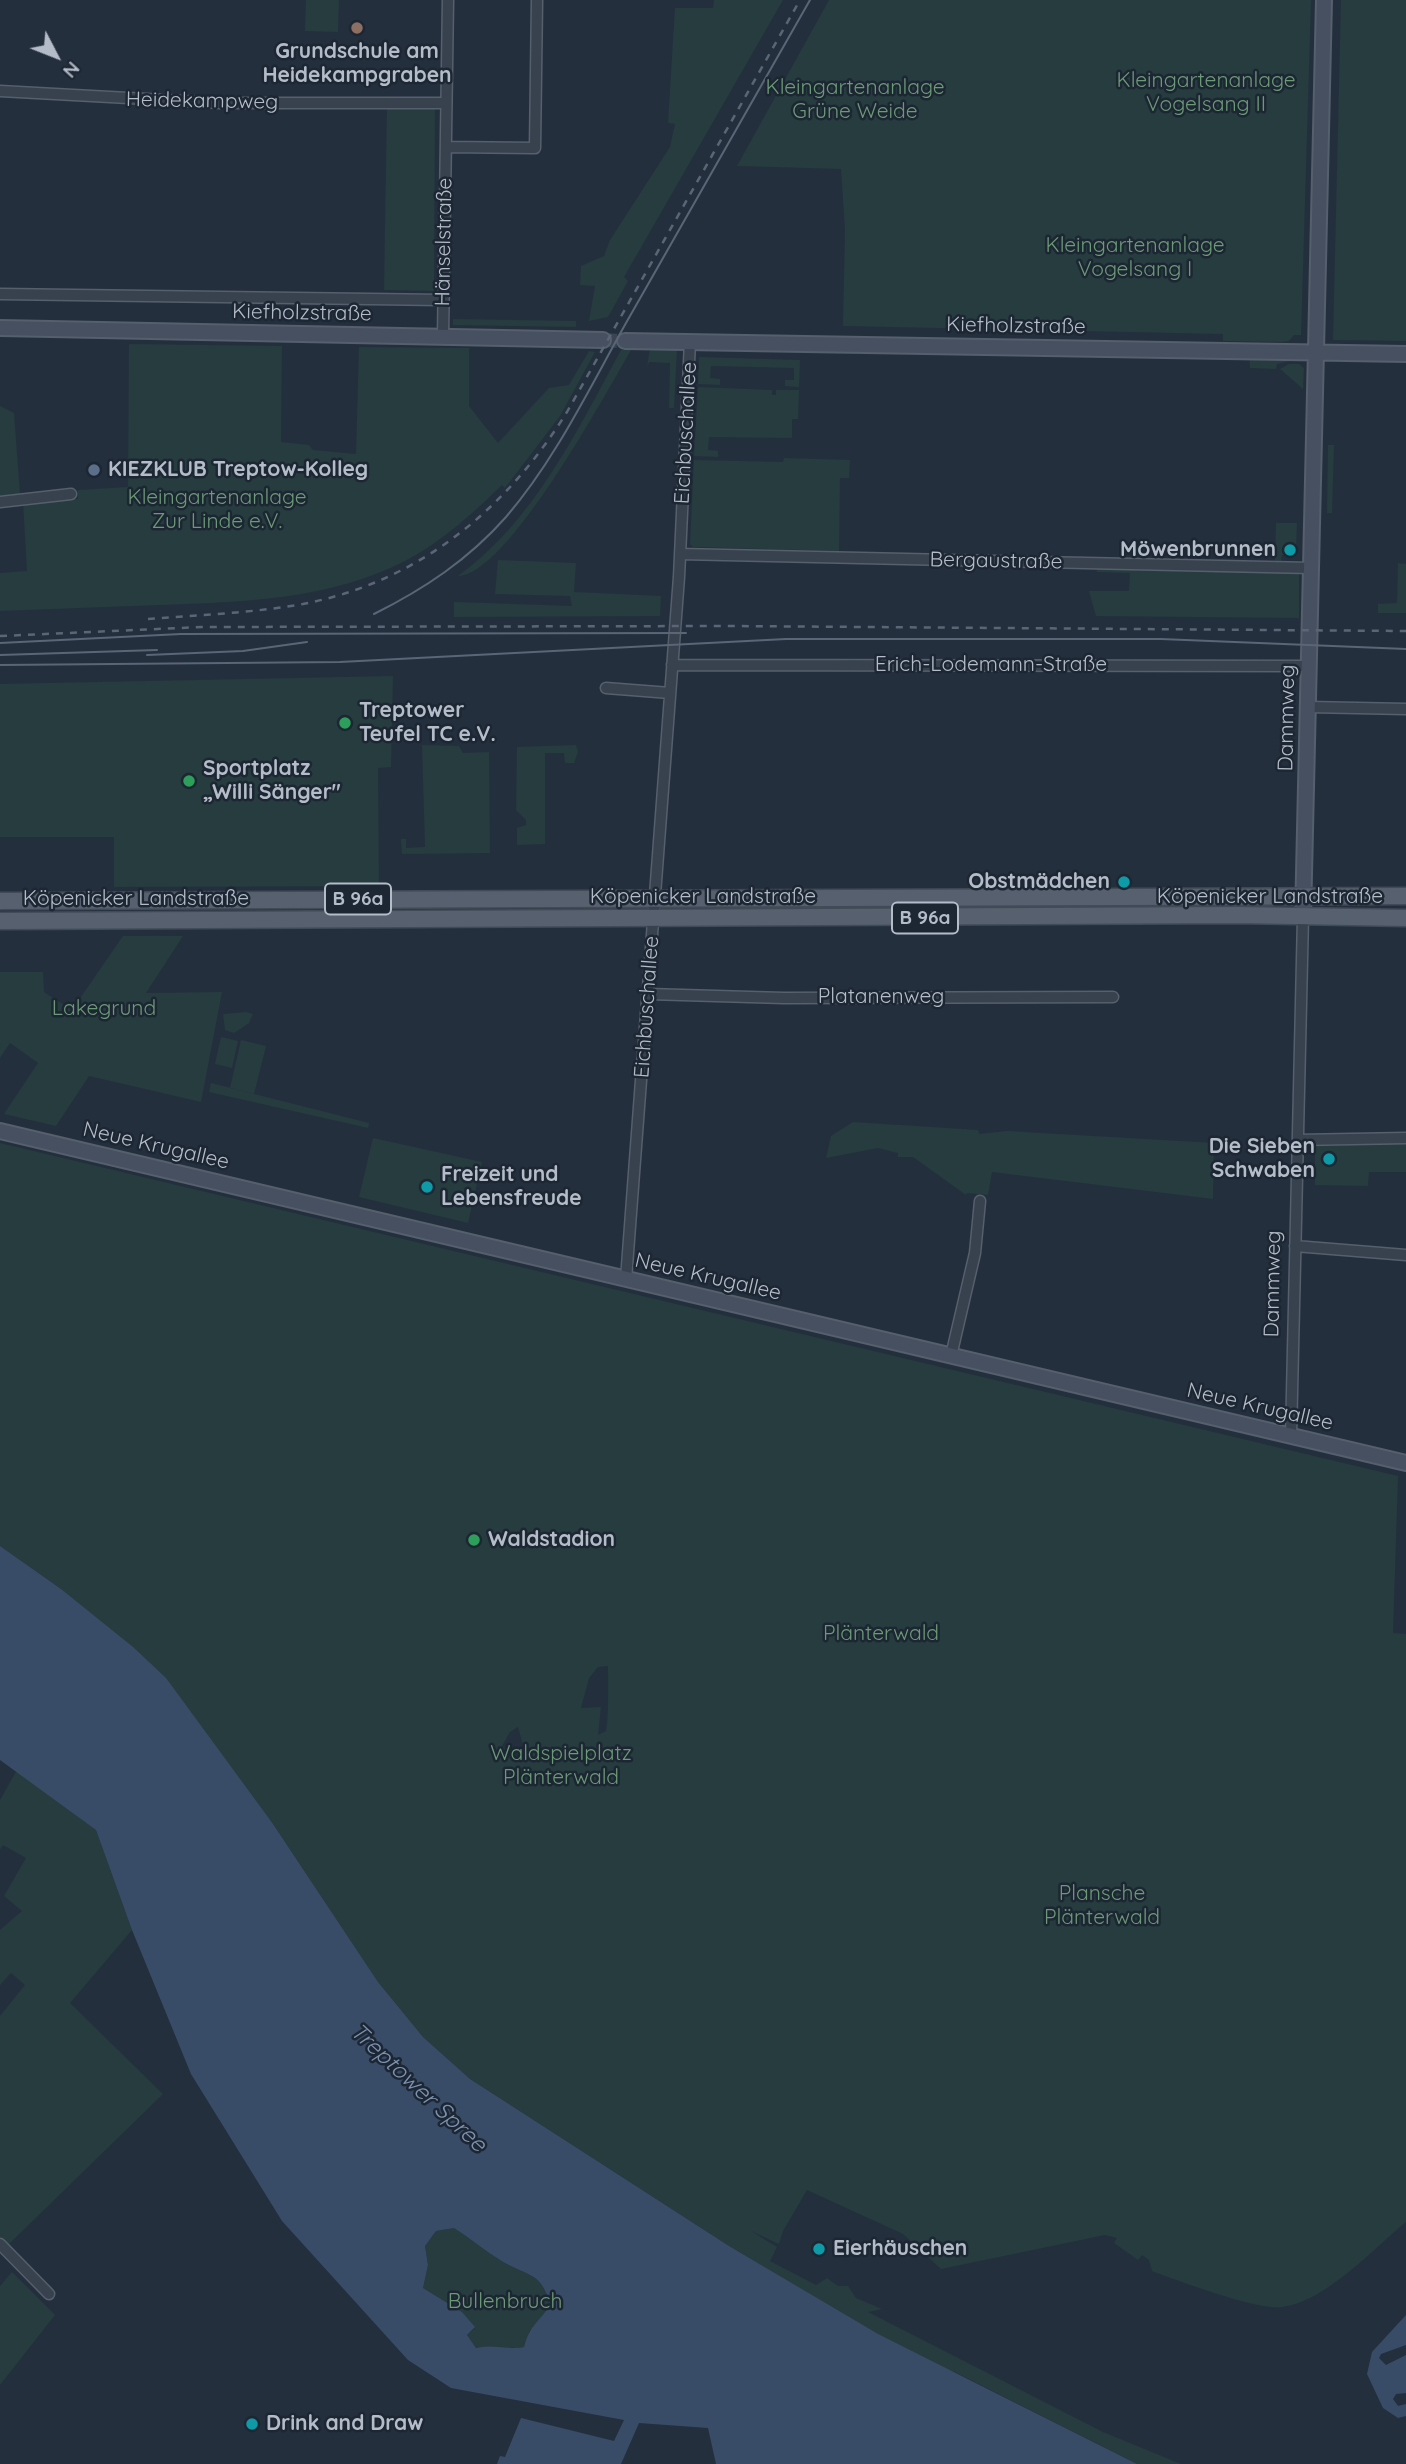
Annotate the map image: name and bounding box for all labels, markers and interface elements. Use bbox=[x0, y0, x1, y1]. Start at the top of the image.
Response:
marker: Grundschule am Heidekampgraben bbox=[349, 20, 365, 36]
north arrow bbox=[21, 21, 91, 91]
place label: Grundschule am Heidekampgraben bbox=[262, 39, 452, 89]
text: N bbox=[58, 57, 85, 83]
park label: Kleingartenanlage Vogelsang II bbox=[1116, 68, 1296, 118]
park label: Kleingartenanlage Grüne Weide bbox=[765, 75, 945, 125]
street label: Heidekampweg bbox=[126, 87, 278, 115]
street label: Hänselstraße bbox=[430, 177, 458, 307]
park label: Kleingartenanlage Vogelsang I bbox=[1045, 233, 1225, 283]
street label: Kiefholzstraße bbox=[232, 299, 372, 327]
street label: Kiefholzstraße bbox=[946, 312, 1086, 340]
street label: Eichbuschallee bbox=[670, 361, 702, 505]
place label: KIEZKLUB Treptow-Kolleg bbox=[108, 457, 368, 483]
marker: KIEZKLUB Treptow-Kolleg bbox=[86, 462, 102, 478]
park label: Kleingartenanlage Zur Linde e.V. bbox=[127, 485, 307, 535]
place label: Möwenbrunnen bbox=[1120, 537, 1276, 563]
marker: Möwenbrunnen bbox=[1282, 542, 1298, 558]
street label: Bergaustraße bbox=[929, 547, 1063, 575]
street label: Erich-Lodemann-Straße bbox=[875, 652, 1107, 678]
street label: Dammweg bbox=[1273, 664, 1301, 772]
place label: Treptower Teufel TC e.V. bbox=[359, 698, 496, 748]
marker: Treptower Teufel TC e.V. bbox=[337, 715, 353, 731]
place label: Sportplatz „Willi Sänger" bbox=[203, 756, 341, 806]
marker: Sportplatz „Willi Sänger" bbox=[181, 773, 197, 789]
place label: Obstmädchen bbox=[968, 869, 1110, 895]
marker: Obstmädchen bbox=[1116, 874, 1132, 890]
road number: B 96a bbox=[325, 884, 391, 914]
street label: Köpenicker Landstraße bbox=[590, 884, 816, 910]
street label: Köpenicker Landstraße bbox=[1157, 884, 1383, 910]
street label: Köpenicker Landstraße bbox=[23, 886, 249, 912]
road number: B 96a bbox=[892, 902, 958, 934]
street label: Eichbuschallee bbox=[629, 935, 665, 1079]
street label: Platanenweg bbox=[818, 984, 944, 1010]
park label: Lakegrund bbox=[52, 996, 156, 1022]
street label: Neue Krugallee bbox=[80, 1117, 232, 1175]
place label: Die Sieben Schwaben bbox=[1209, 1134, 1315, 1184]
marker: Die Sieben Schwaben bbox=[1321, 1151, 1337, 1167]
place label: Freizeit und Lebensfreude bbox=[441, 1162, 582, 1212]
marker: Freizeit und Lebensfreude bbox=[419, 1179, 435, 1195]
street label: Dammweg bbox=[1259, 1230, 1287, 1338]
street label: Neue Krugallee bbox=[632, 1248, 784, 1306]
street label: Neue Krugallee bbox=[1184, 1378, 1336, 1436]
place label: Waldstadion bbox=[488, 1527, 615, 1553]
marker: Waldstadion bbox=[466, 1532, 482, 1548]
park label: Plänterwald bbox=[823, 1621, 939, 1647]
park label: Waldspielplatz Plänterwald bbox=[490, 1741, 632, 1791]
park label: Plansche Plänterwald bbox=[1044, 1881, 1160, 1931]
water label: Treptower Spree bbox=[344, 2018, 492, 2158]
place label: Eierhäuschen bbox=[833, 2236, 967, 2262]
marker: Eierhäuschen bbox=[811, 2241, 827, 2257]
park label: Bullenbruch bbox=[448, 2289, 562, 2315]
place label: Drink and Draw bbox=[266, 2411, 423, 2437]
marker: Drink and Draw bbox=[244, 2416, 260, 2432]

